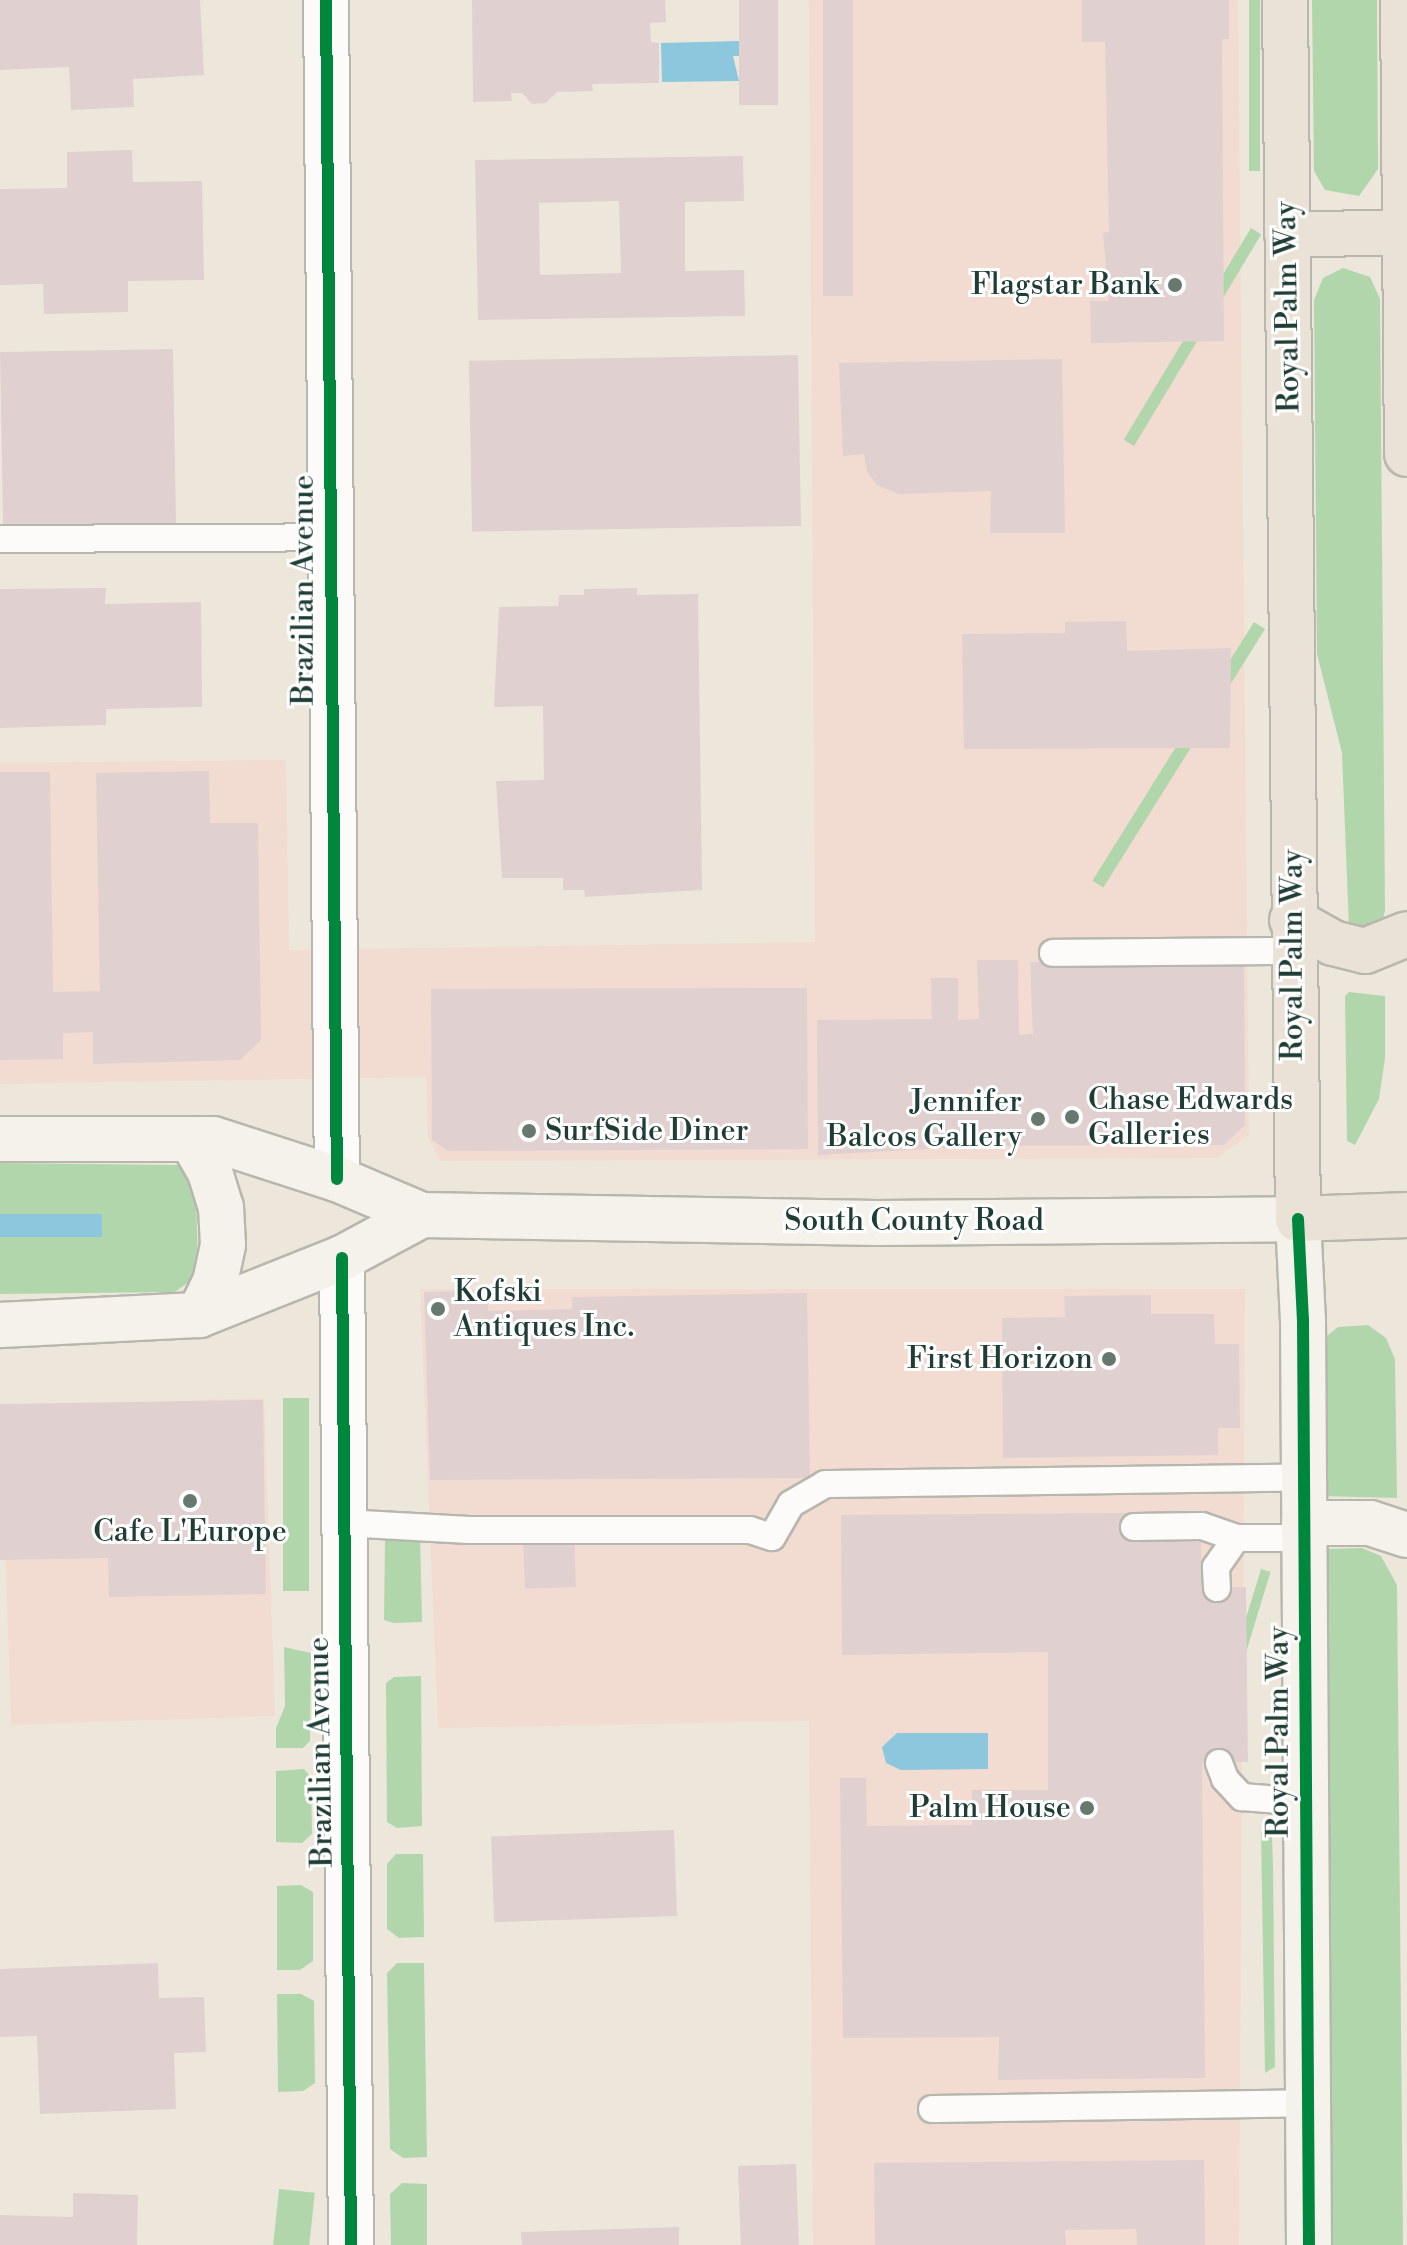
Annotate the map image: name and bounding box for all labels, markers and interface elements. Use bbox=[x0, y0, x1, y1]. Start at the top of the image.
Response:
street label: Royal Palm Way bbox=[1268, 201, 1308, 413]
place label: Flagstar Bank bbox=[971, 267, 1159, 303]
marker: Flagstar Bank bbox=[1166, 276, 1184, 294]
street label: Brazilian Avenue bbox=[286, 475, 322, 705]
street label: Royal Palm Way bbox=[1275, 849, 1311, 1061]
place label: Chase Edwards Galleries bbox=[1088, 1082, 1293, 1152]
place label: Jennifer Balcos Gallery bbox=[827, 1084, 1022, 1154]
marker: Chase Edwards Galleries bbox=[1063, 1108, 1081, 1126]
marker: Jennifer Balcos Gallery bbox=[1029, 1110, 1047, 1128]
place label: SurfSide Diner bbox=[545, 1113, 749, 1149]
marker: SurfSide Diner bbox=[520, 1122, 538, 1140]
street label: South County Road bbox=[784, 1203, 1044, 1239]
place label: Kofski Antiques Inc. bbox=[454, 1274, 634, 1344]
marker: Kofski Antiques Inc. bbox=[429, 1300, 447, 1318]
place label: First Horizon bbox=[907, 1341, 1093, 1377]
marker: First Horizon bbox=[1100, 1350, 1118, 1368]
marker: Cafe L'Europe bbox=[181, 1492, 199, 1510]
place label: Cafe L'Europe bbox=[93, 1514, 287, 1550]
street label: Royal Palm Way bbox=[1261, 1626, 1297, 1838]
street label: Brazilian Avenue bbox=[301, 1637, 341, 1867]
place label: Palm House bbox=[909, 1790, 1071, 1826]
marker: Palm House bbox=[1078, 1799, 1096, 1817]

